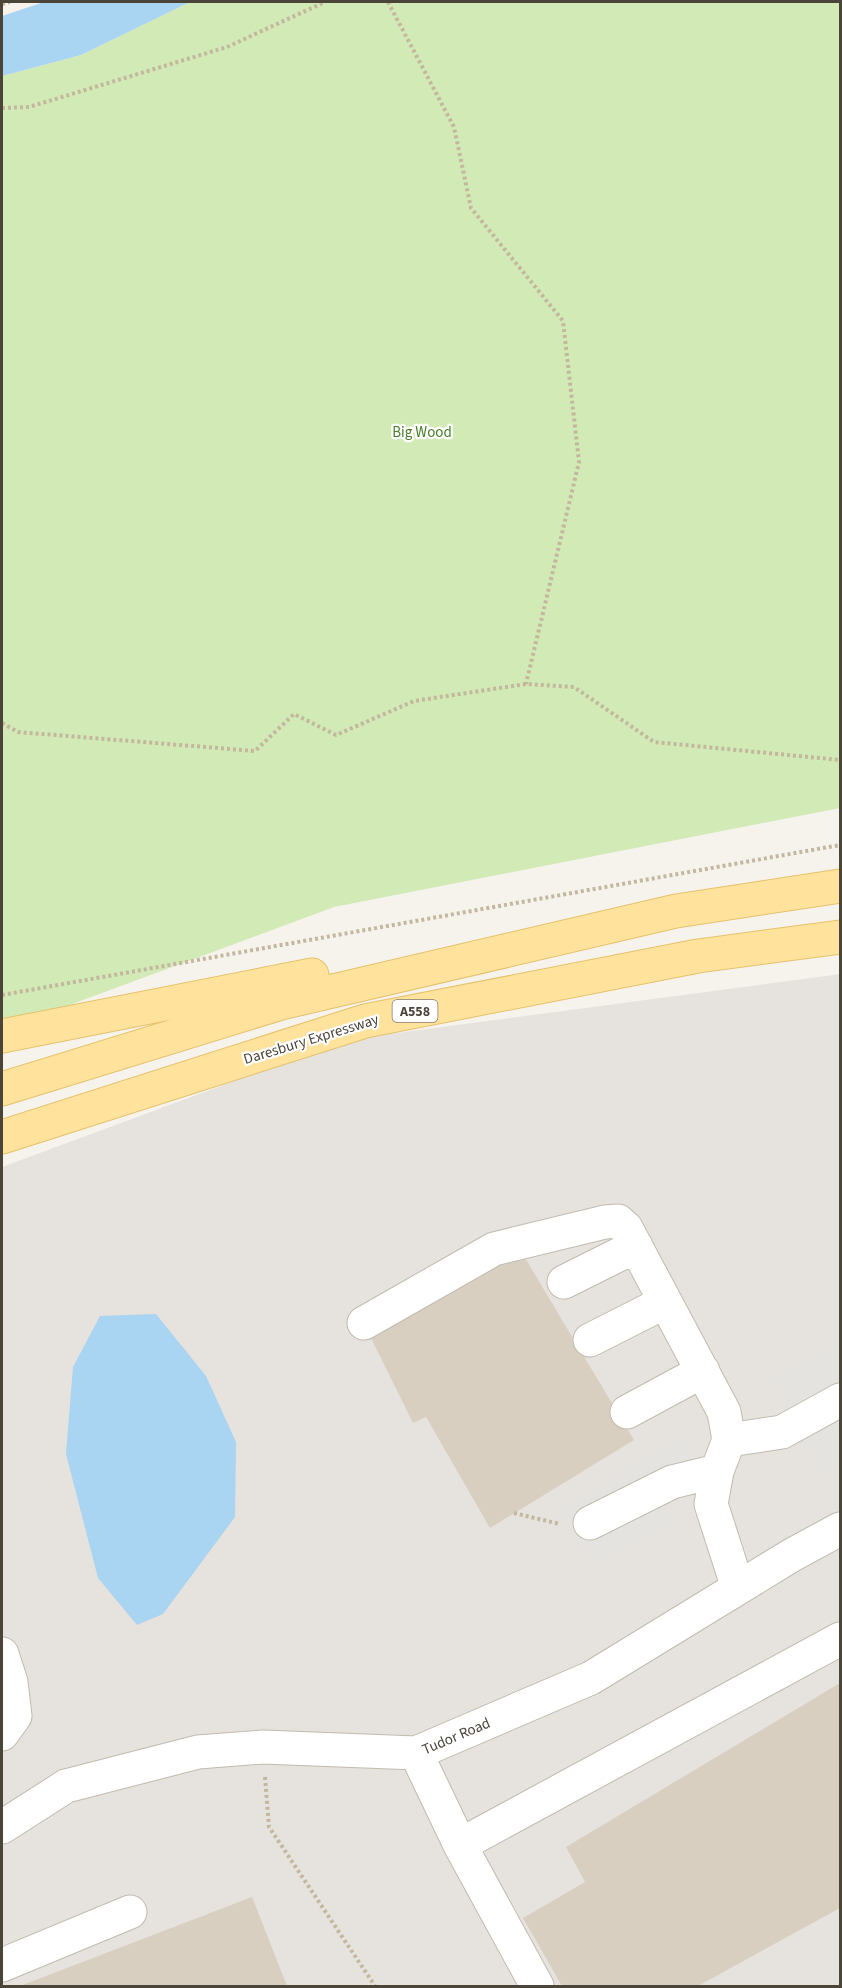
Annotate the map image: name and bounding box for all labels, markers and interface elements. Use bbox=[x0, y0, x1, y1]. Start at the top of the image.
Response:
park label: Big Wood bbox=[392, 422, 452, 443]
road number: A558 bbox=[392, 1000, 438, 1022]
street label: Daresbury Expressway bbox=[241, 1009, 381, 1070]
street label: Tudor Road bbox=[419, 1713, 494, 1760]

